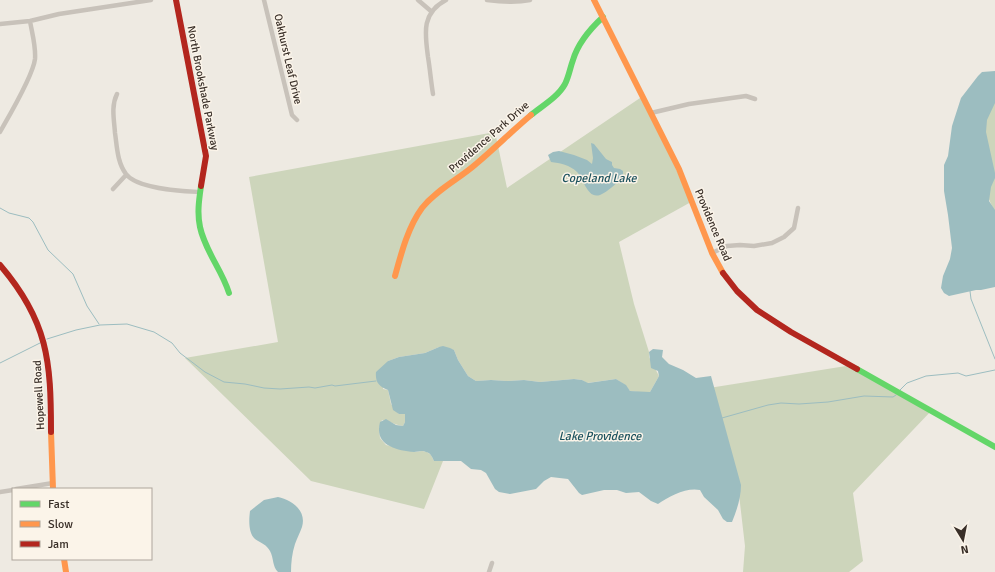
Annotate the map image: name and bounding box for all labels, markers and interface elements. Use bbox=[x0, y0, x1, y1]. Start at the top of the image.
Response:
street label: Oakhurst Leaf Drive bbox=[271, 12, 305, 106]
street label: North Brookshade Parkway bbox=[185, 25, 222, 152]
street label: Providence Park Drive bbox=[446, 99, 532, 175]
water label: Copeland Lake bbox=[562, 171, 637, 186]
street label: Providence Road bbox=[692, 187, 734, 263]
street label: Hopewell Road bbox=[31, 360, 47, 430]
water label: Lake Providence bbox=[559, 429, 642, 444]
legend bbox=[12, 488, 152, 560]
text: Fast bbox=[48, 497, 69, 512]
text: Slow bbox=[48, 517, 73, 532]
north arrow bbox=[943, 520, 983, 560]
text: Jam bbox=[48, 537, 69, 552]
text: N bbox=[960, 542, 970, 556]

